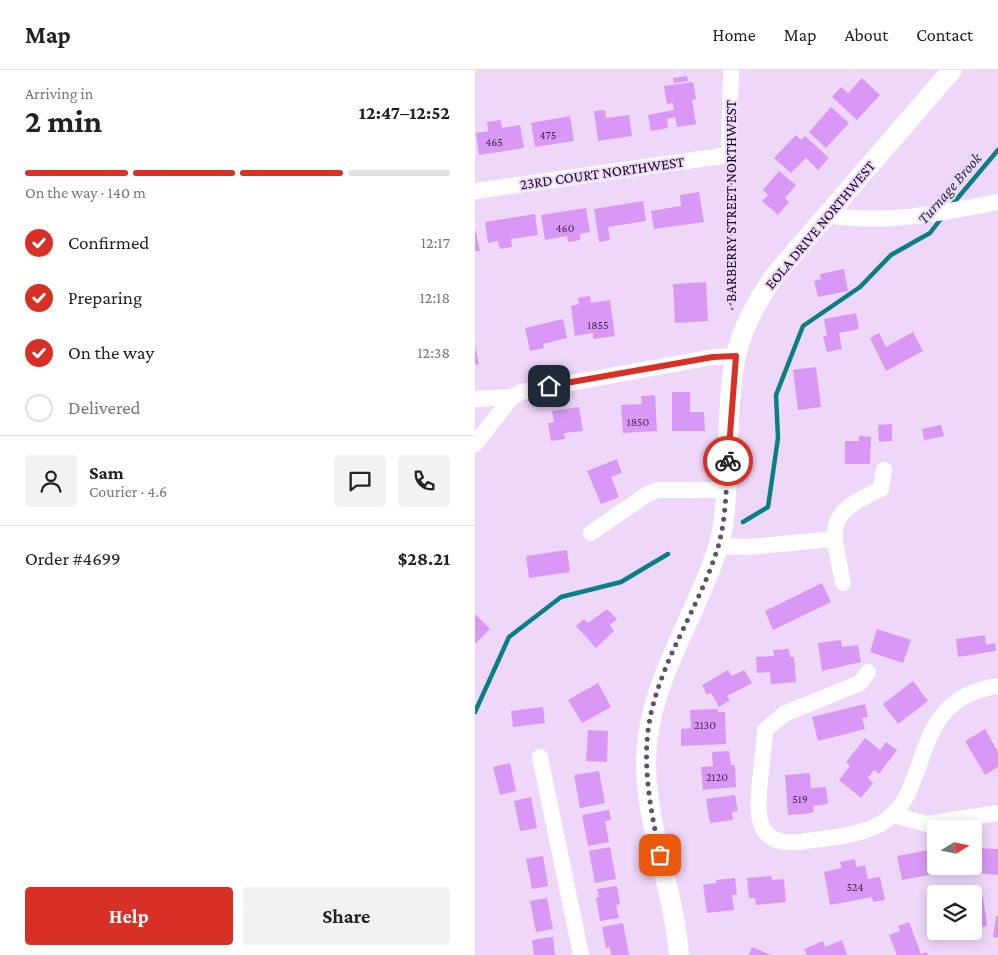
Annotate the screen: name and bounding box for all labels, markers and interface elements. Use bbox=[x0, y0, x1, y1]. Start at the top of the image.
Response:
text: Map bbox=[25, 21, 71, 48]
text: Home bbox=[713, 25, 756, 45]
text: Map bbox=[784, 25, 816, 45]
text: About bbox=[844, 25, 888, 45]
text: Contact bbox=[916, 25, 973, 45]
text: Arriving in bbox=[25, 85, 93, 102]
street label: BARBERRY STREET NORTHWEST bbox=[723, 100, 739, 302]
text: 12:47–12:52 bbox=[359, 102, 450, 123]
text: 2 min bbox=[25, 103, 102, 139]
house number: 475 bbox=[540, 128, 556, 142]
house number: 465 bbox=[485, 135, 503, 149]
water label: Turnage Brook bbox=[914, 149, 986, 228]
street label: 23RD COURT NORTHWEST bbox=[519, 154, 685, 192]
street label: EOLA DRIVE NORTHWEST bbox=[762, 158, 878, 292]
text: On the way · 140 m bbox=[25, 184, 146, 201]
house number: 460 bbox=[555, 221, 575, 235]
icon: check bbox=[25, 229, 53, 257]
text: Confirmed bbox=[68, 232, 149, 253]
text: 12:17 bbox=[421, 234, 450, 251]
icon: check bbox=[25, 284, 53, 312]
text: Preparing bbox=[68, 287, 142, 308]
text: 12:18 bbox=[419, 289, 450, 306]
house number: 1855 bbox=[587, 318, 609, 332]
icon: check bbox=[25, 339, 53, 367]
text: On the way bbox=[68, 342, 154, 363]
text: 12:38 bbox=[417, 344, 450, 361]
pin bbox=[528, 365, 570, 407]
icon: home bbox=[535, 372, 563, 400]
text: Delivered bbox=[68, 397, 141, 418]
house number: 1850 bbox=[627, 415, 650, 429]
courier bbox=[703, 436, 753, 486]
icon: bike bbox=[714, 447, 742, 475]
button: person bbox=[25, 455, 77, 507]
button: chat bbox=[334, 455, 386, 507]
button: phone bbox=[398, 455, 450, 507]
text: Sam bbox=[89, 462, 124, 483]
text: Courier · 4.6 bbox=[89, 483, 167, 500]
text: Order #4699 bbox=[25, 548, 121, 569]
text: $28.21 bbox=[398, 548, 450, 569]
house number: 2130 bbox=[694, 718, 716, 732]
house number: 2120 bbox=[706, 770, 728, 784]
house number: 519 bbox=[792, 792, 808, 806]
north arrow bbox=[927, 820, 983, 875]
map controls bbox=[927, 820, 982, 940]
pin bbox=[639, 834, 681, 876]
icon: bag bbox=[646, 841, 674, 869]
house number: 524 bbox=[846, 880, 864, 894]
button: layers bbox=[927, 885, 982, 940]
button: Help bbox=[25, 887, 233, 945]
button: Share bbox=[243, 887, 450, 945]

